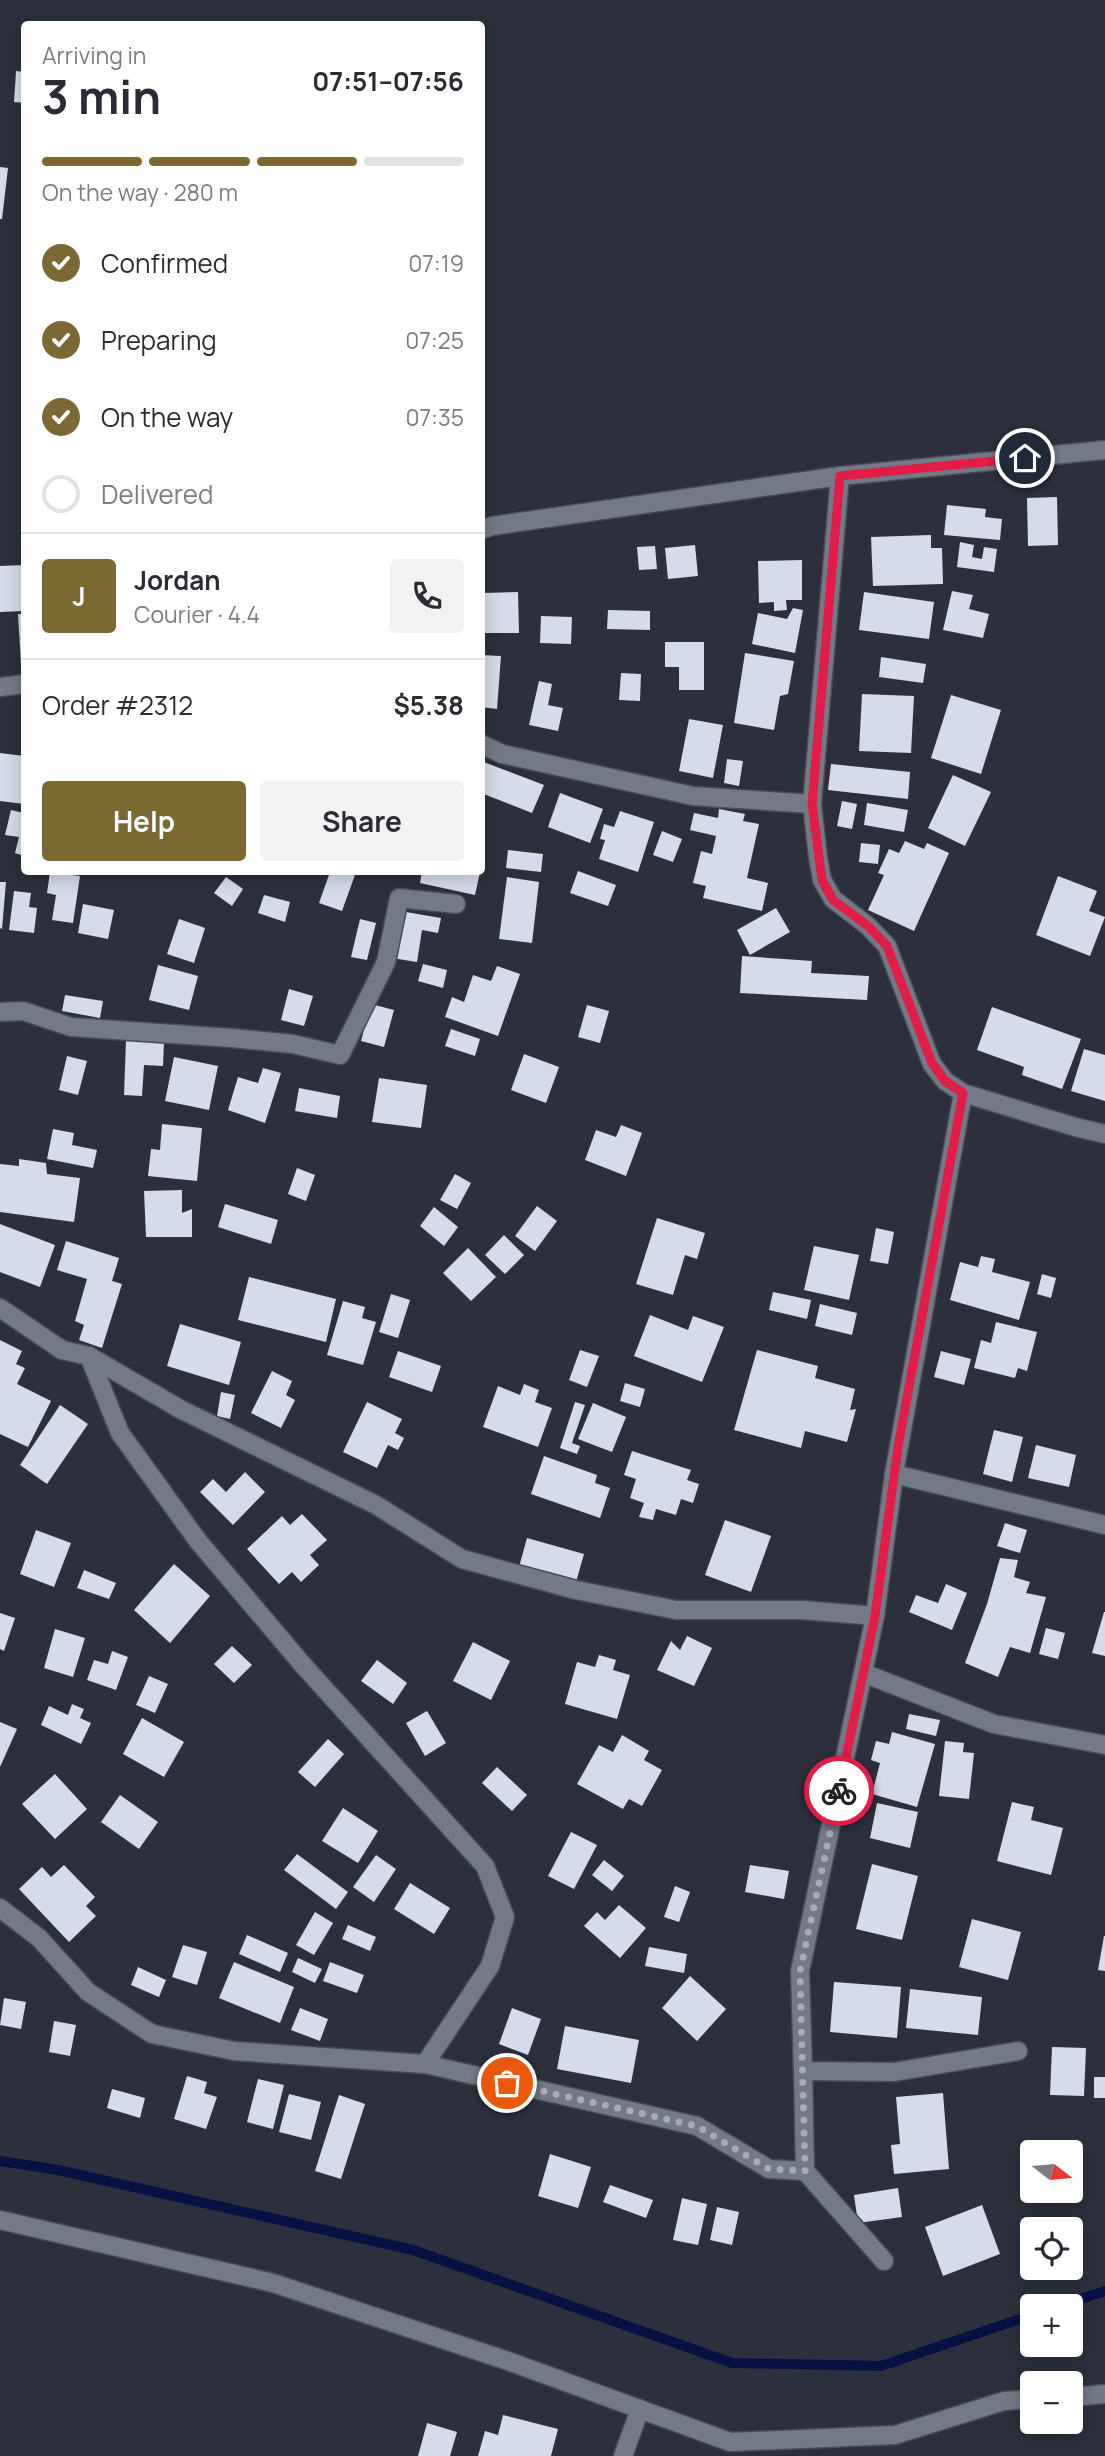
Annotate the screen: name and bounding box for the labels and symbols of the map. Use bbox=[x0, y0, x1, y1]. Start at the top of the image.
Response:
pin bbox=[995, 428, 1055, 488]
courier bbox=[804, 1756, 874, 1826]
pin bbox=[477, 2053, 537, 2113]
north arrow bbox=[1020, 2140, 1083, 2203]

